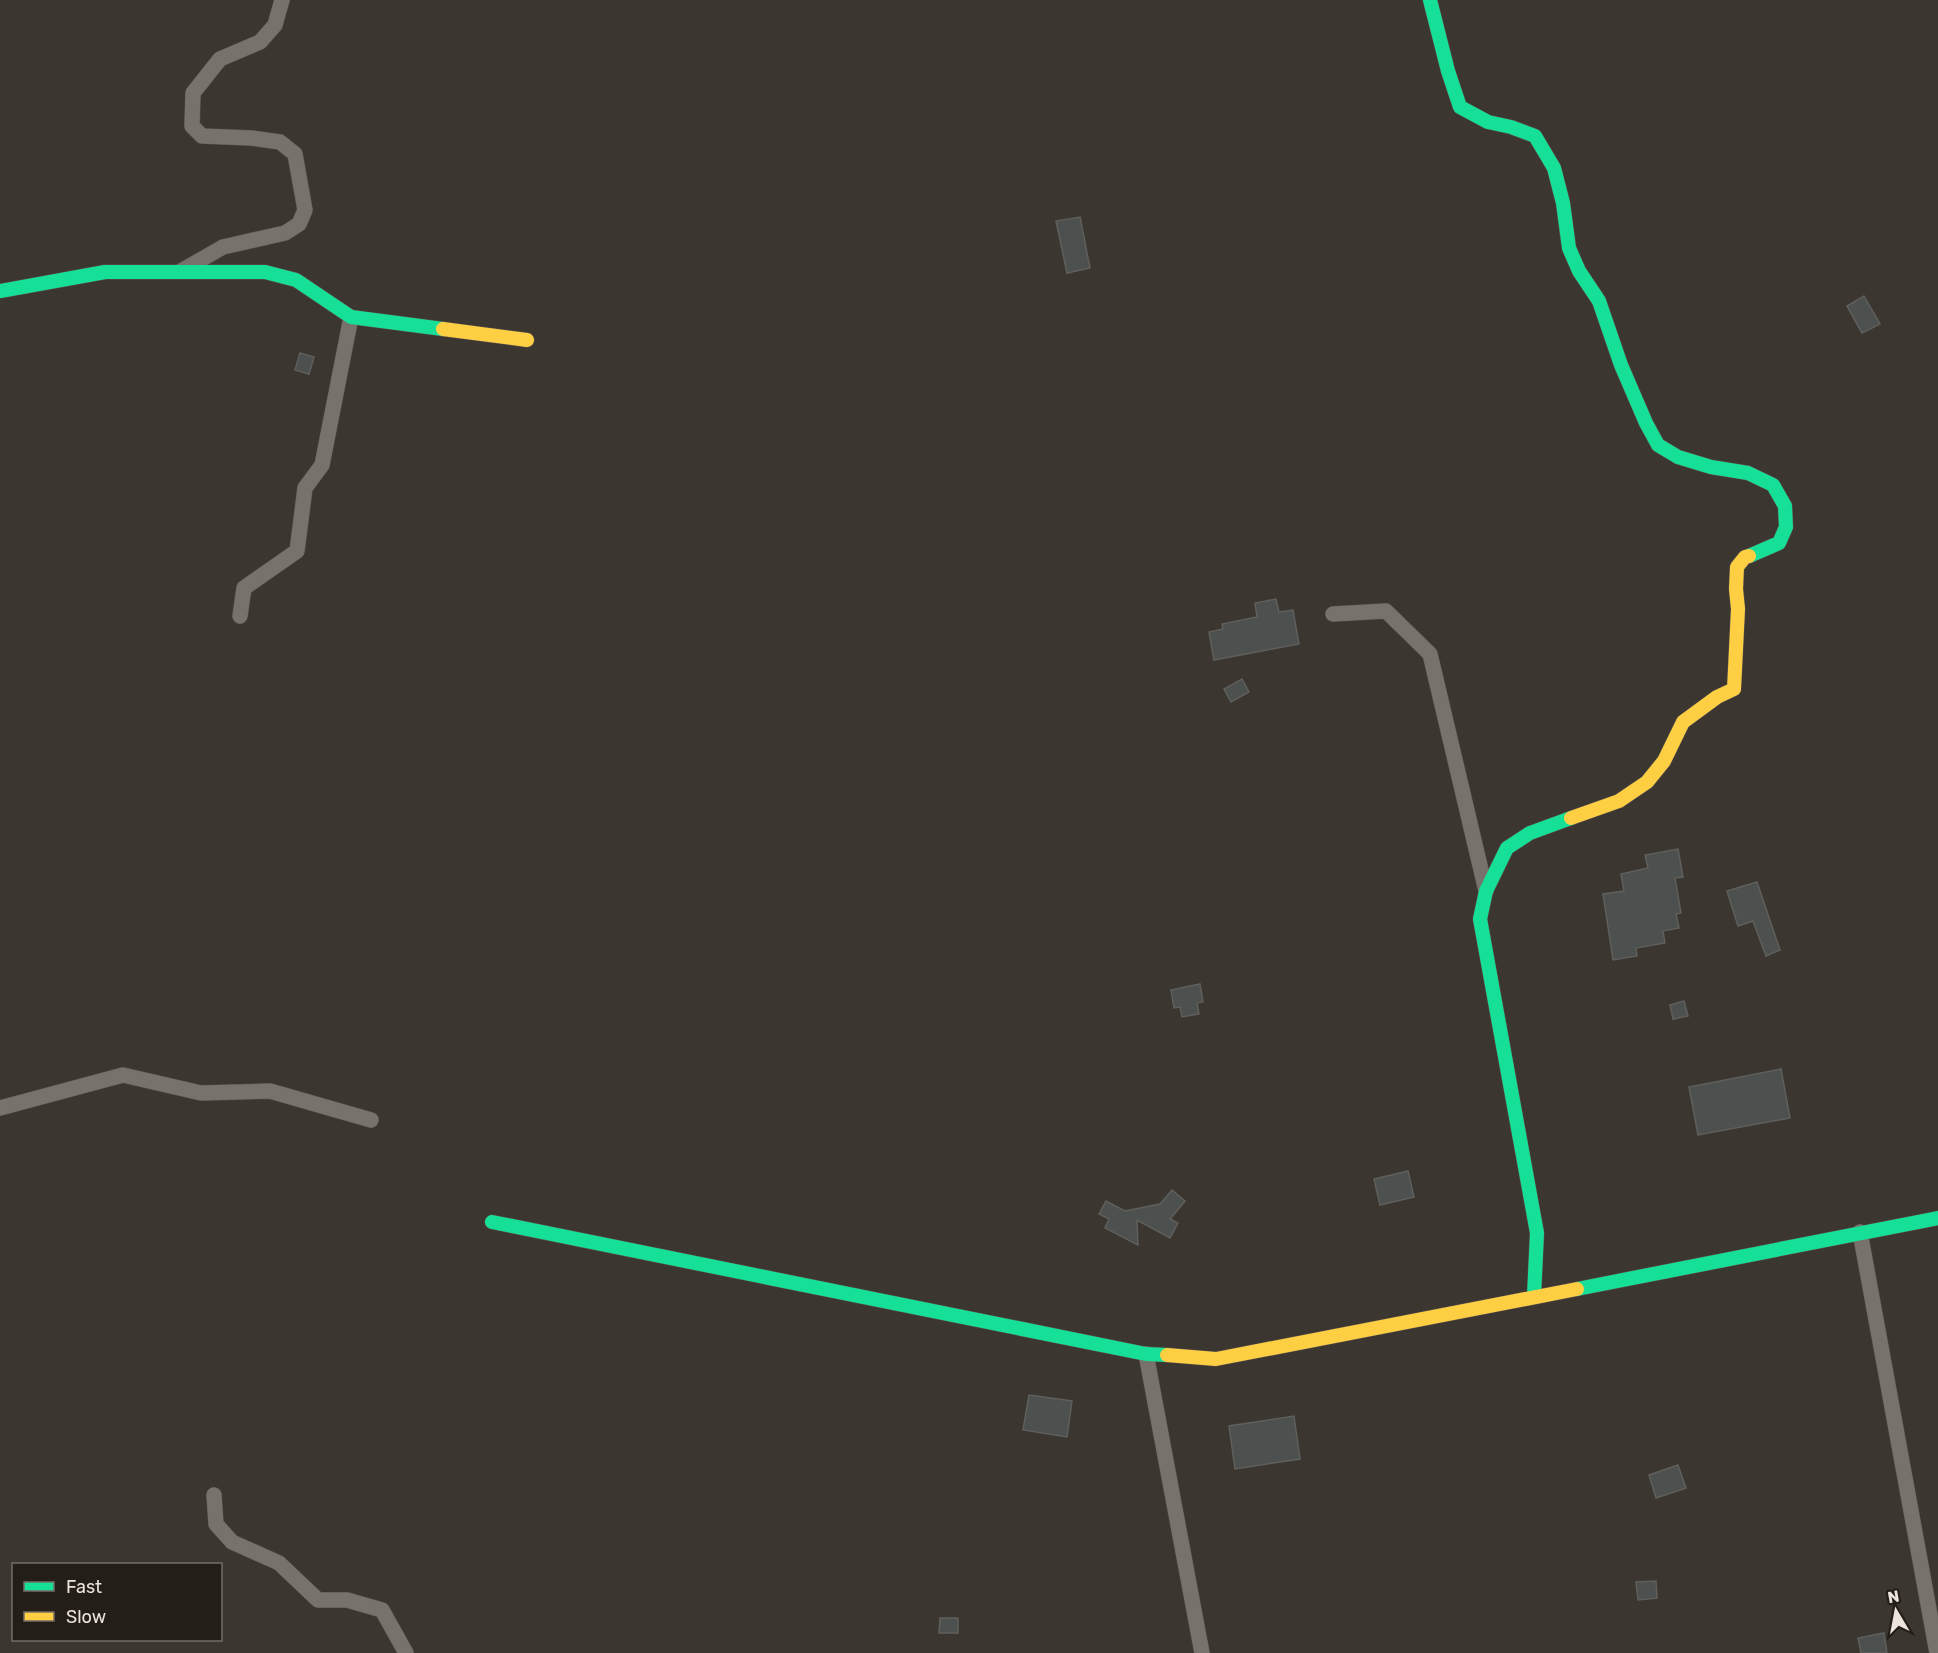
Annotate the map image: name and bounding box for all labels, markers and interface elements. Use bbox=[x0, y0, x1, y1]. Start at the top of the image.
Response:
legend bbox=[12, 1563, 222, 1641]
text: Fast bbox=[66, 1576, 102, 1598]
north arrow bbox=[1866, 1581, 1926, 1641]
text: N bbox=[1886, 1586, 1901, 1607]
text: Slow bbox=[66, 1606, 106, 1628]

